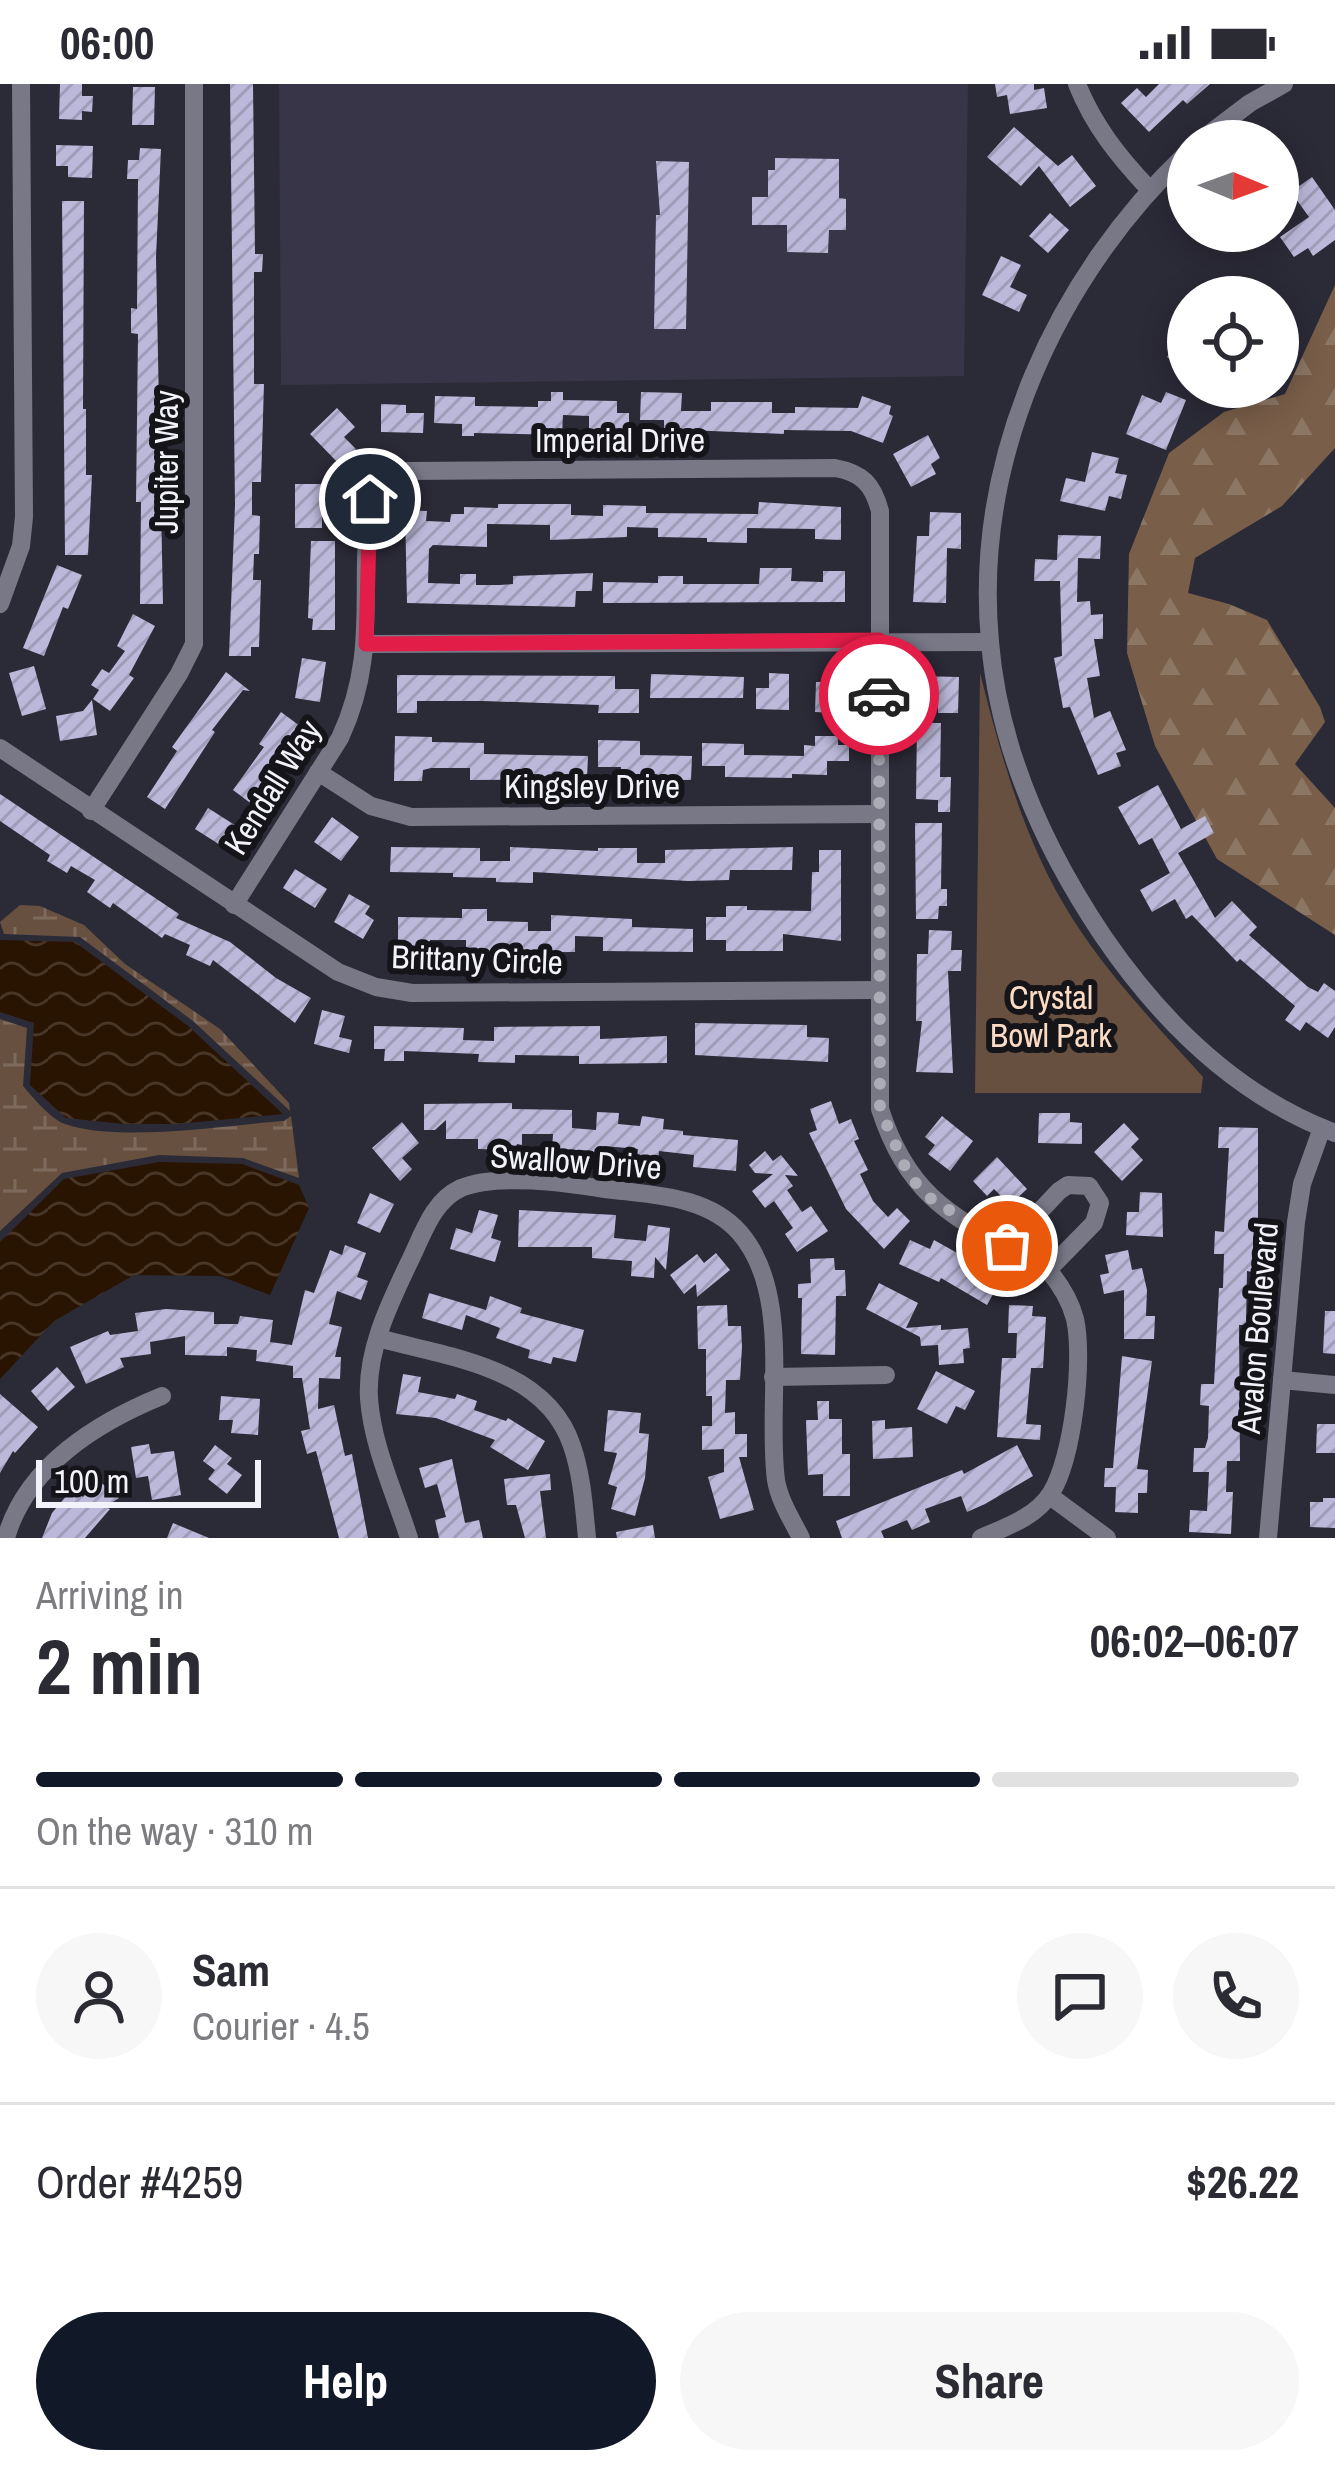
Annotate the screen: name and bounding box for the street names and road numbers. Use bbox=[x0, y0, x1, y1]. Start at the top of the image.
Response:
street label: Jupiter Way bbox=[144, 390, 188, 534]
street label: Imperial Drive bbox=[535, 418, 705, 462]
street label: Kendall Way bbox=[213, 711, 331, 863]
street label: Kingsley Drive bbox=[504, 764, 680, 808]
street label: Brittany Circle bbox=[391, 934, 563, 984]
street label: Swallow Drive bbox=[489, 1133, 663, 1189]
street label: Avalon Boulevard bbox=[1226, 1221, 1288, 1436]

